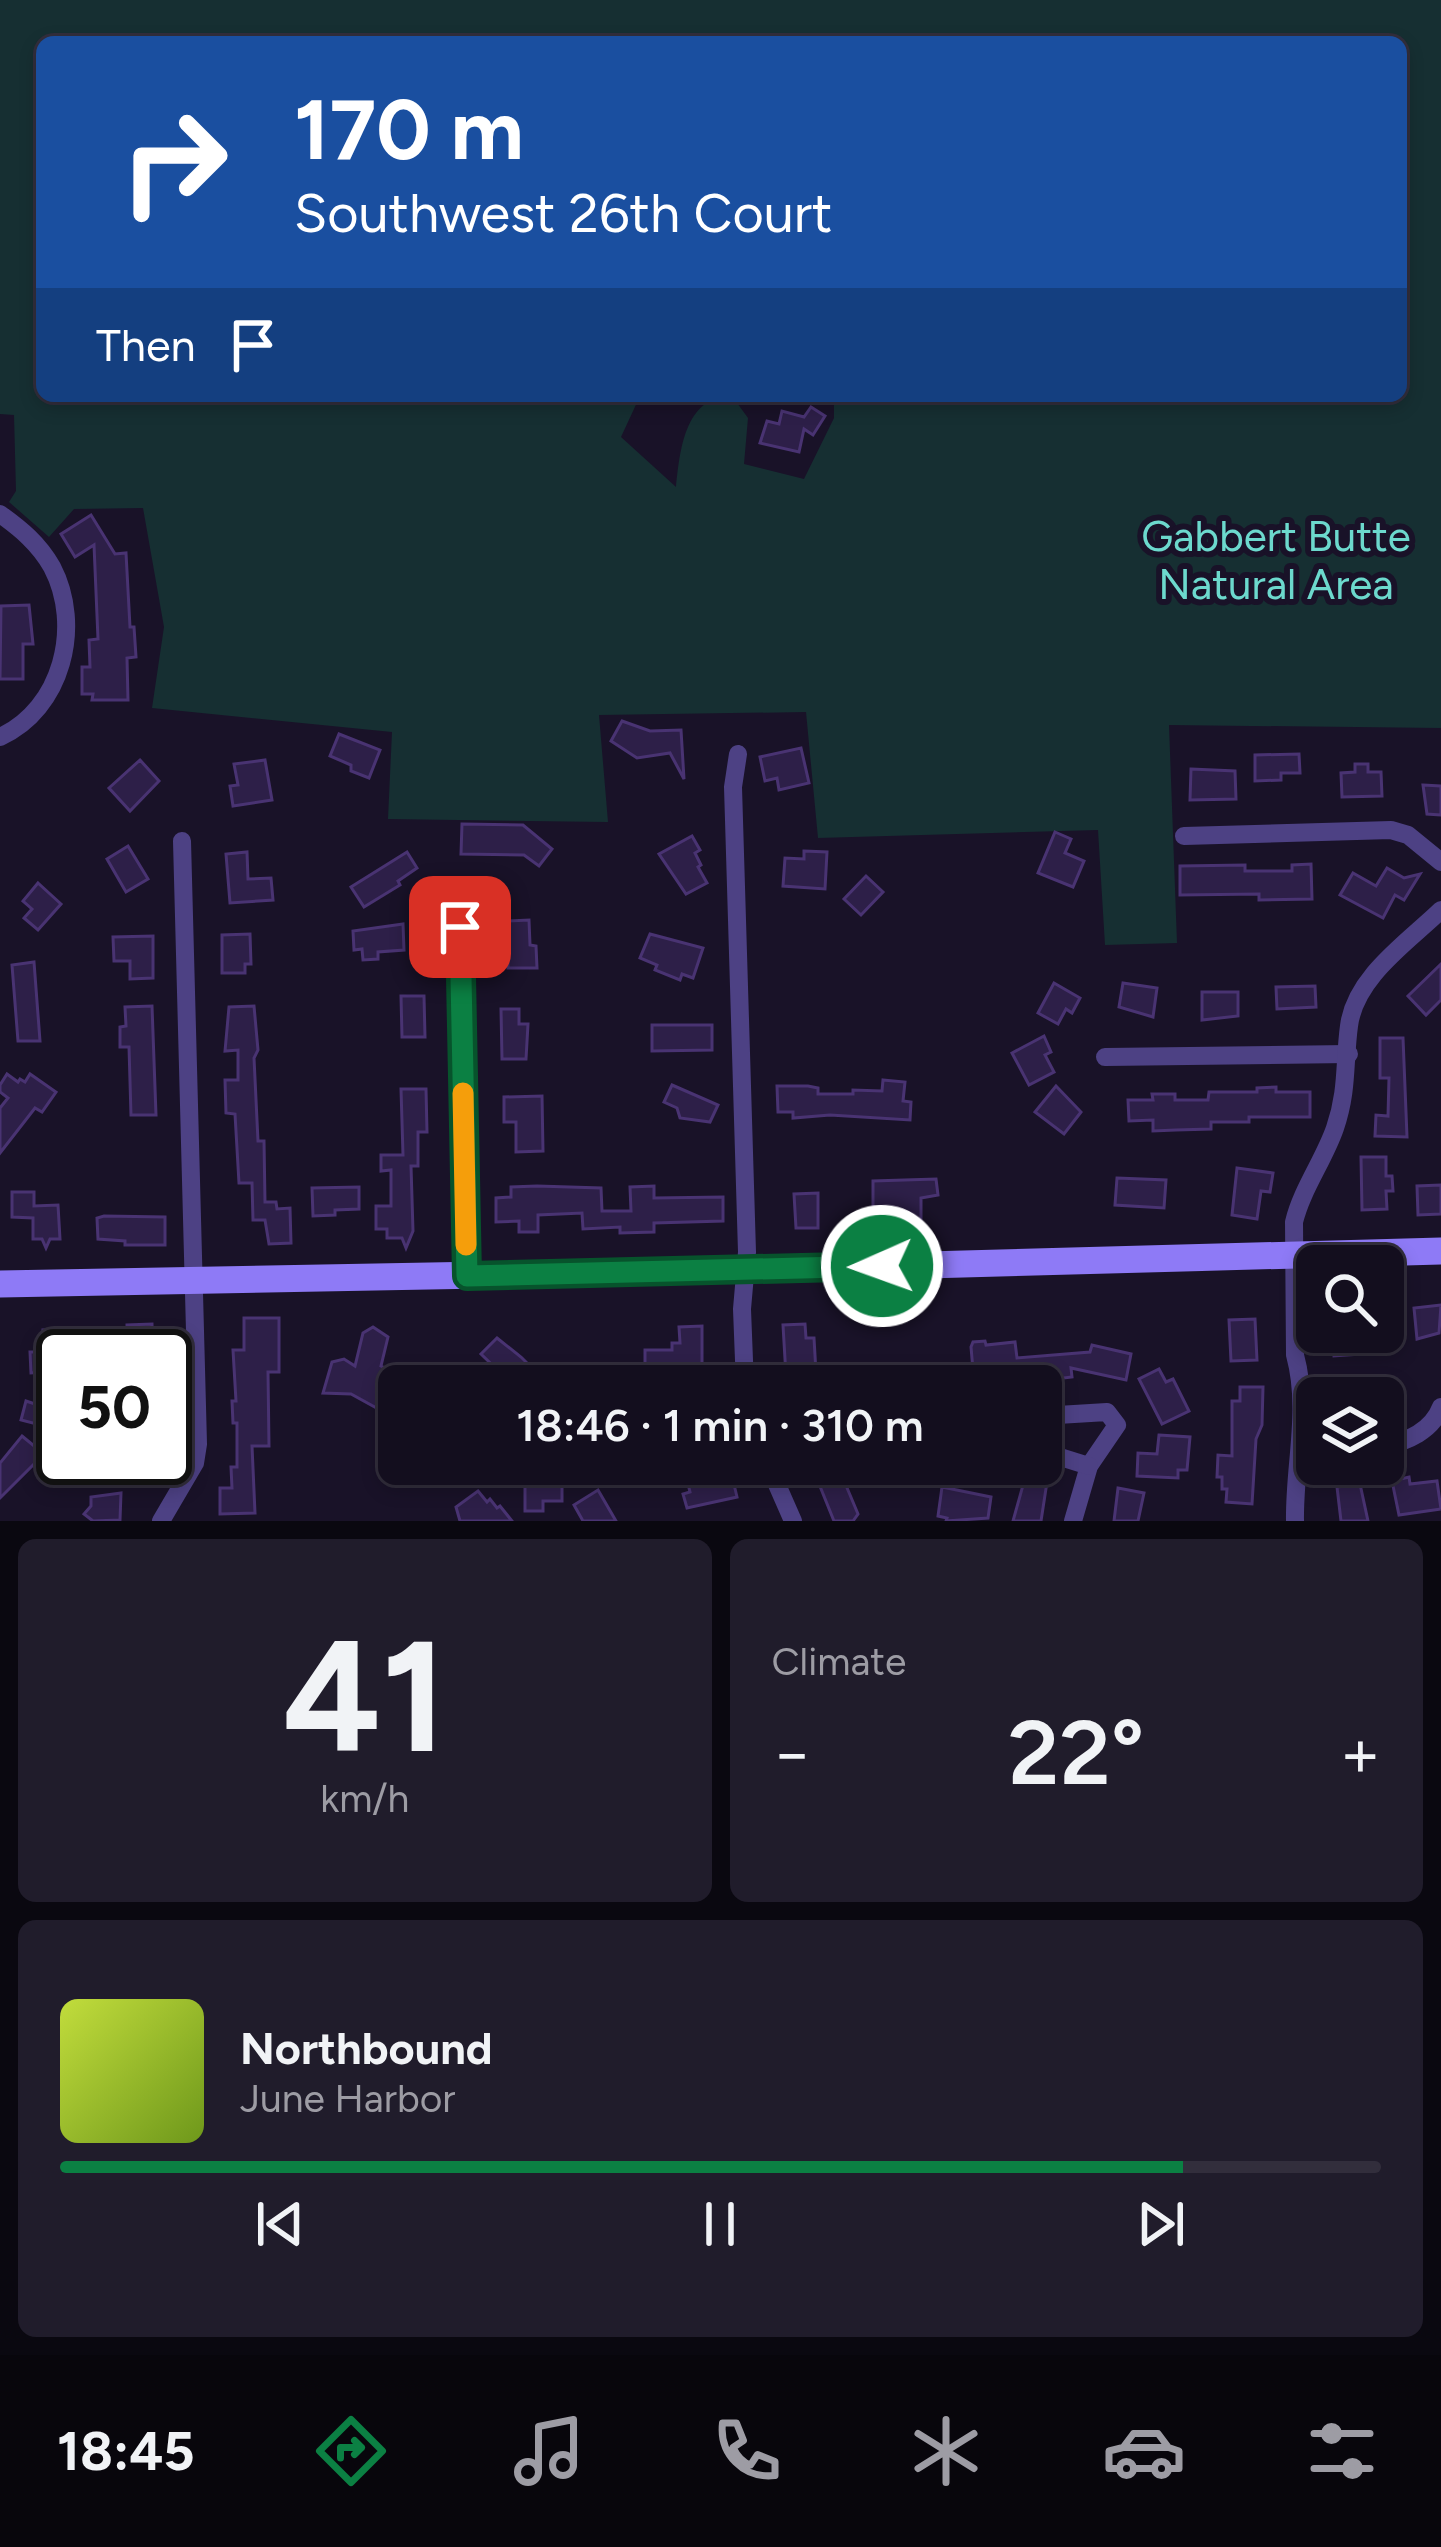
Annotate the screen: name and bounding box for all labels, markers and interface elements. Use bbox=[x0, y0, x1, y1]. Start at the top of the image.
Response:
text: 170 m bbox=[294, 79, 524, 180]
icon: right bbox=[96, 84, 252, 240]
text: Southwest 26th Court bbox=[294, 181, 833, 246]
icon: arrive bbox=[220, 312, 286, 378]
text: Then bbox=[96, 318, 196, 372]
park label: Gabbert Butte Natural Area bbox=[1141, 511, 1411, 610]
pin bbox=[409, 876, 511, 978]
icon: arrive bbox=[427, 894, 493, 960]
position arrow bbox=[819, 1203, 945, 1329]
map controls bbox=[1296, 1245, 1404, 1485]
button: search bbox=[1296, 1245, 1404, 1353]
speed limit sign: 50 bbox=[36, 1329, 192, 1485]
button: layers bbox=[1296, 1377, 1404, 1485]
text: 18:46 · 1 min · 310 m bbox=[516, 1398, 924, 1452]
text: 41 bbox=[282, 1603, 447, 1790]
text: Climate bbox=[772, 1638, 906, 1685]
text: 22° bbox=[1008, 1698, 1144, 1807]
text: − bbox=[772, 1713, 813, 1793]
text: + bbox=[1340, 1713, 1381, 1793]
text: km/h bbox=[320, 1775, 409, 1822]
text: Northbound bbox=[240, 2021, 493, 2075]
text: June Harbor bbox=[240, 2075, 456, 2122]
icon: previous bbox=[247, 2191, 313, 2257]
icon: pause bbox=[687, 2191, 753, 2257]
icon: next bbox=[1128, 2191, 1194, 2257]
icon: directions bbox=[309, 2409, 393, 2493]
icon: music bbox=[507, 2409, 591, 2493]
icon: phone bbox=[705, 2409, 789, 2493]
icon: climate bbox=[904, 2409, 988, 2493]
icon: car bbox=[1102, 2409, 1186, 2493]
icon: filters bbox=[1300, 2409, 1384, 2493]
text: 18:45 bbox=[57, 2419, 195, 2484]

